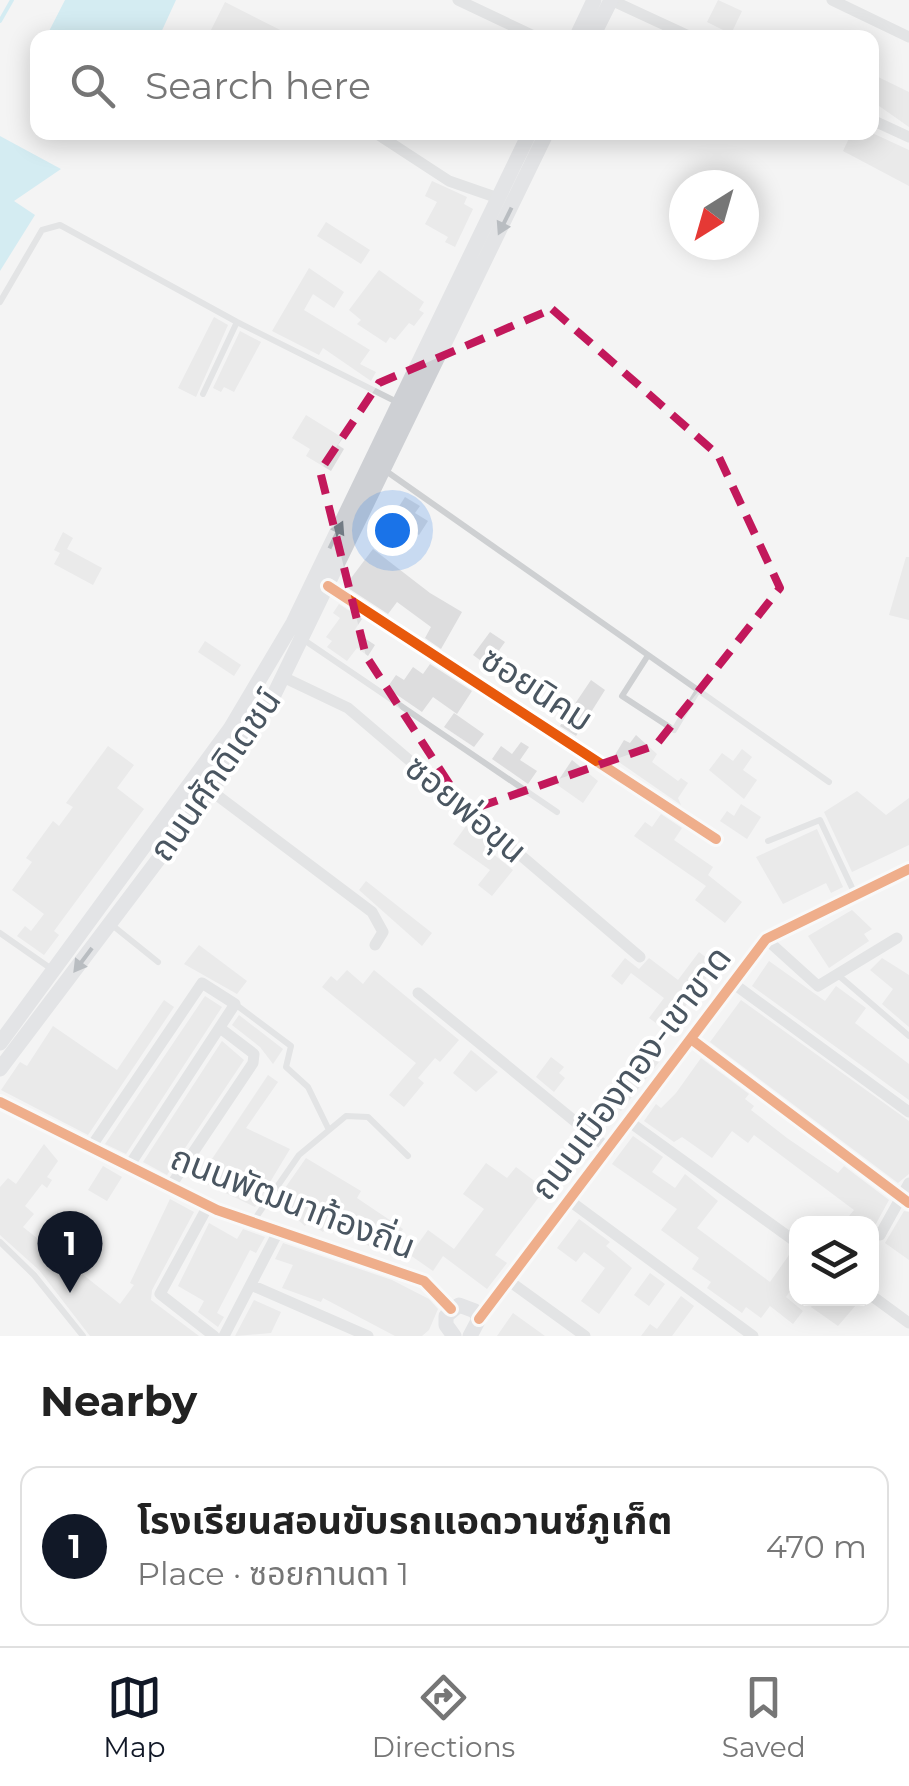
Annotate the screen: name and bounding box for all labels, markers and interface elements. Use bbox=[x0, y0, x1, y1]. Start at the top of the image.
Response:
search box bbox=[30, 30, 879, 140]
icon: search bbox=[65, 58, 120, 113]
text: Search here bbox=[145, 62, 371, 109]
north arrow bbox=[669, 170, 759, 260]
one-way arrow bbox=[497, 206, 514, 235]
your location bbox=[367, 505, 418, 556]
one-way arrow bbox=[327, 520, 344, 549]
street label: ซอยนิคม bbox=[473, 637, 601, 741]
street label: ถนนศักดิเดชน์ bbox=[139, 680, 290, 869]
street label: ซอยพ่อขุน bbox=[397, 745, 536, 872]
street label: ถนนเมืองทอง-เขาขาด bbox=[521, 937, 740, 1208]
one-way arrow bbox=[73, 947, 93, 973]
street label: ถนนพัฒนาท้องถิ่น bbox=[165, 1135, 421, 1268]
pin: 1 bbox=[38, 1210, 102, 1293]
map controls bbox=[789, 1216, 879, 1306]
button: layers bbox=[789, 1216, 879, 1306]
text: Nearby bbox=[40, 1375, 197, 1427]
text: โรงเรียนสอนขับรถแอดวานซ์ภูเก็ต bbox=[137, 1497, 672, 1544]
text: 1 bbox=[68, 1527, 81, 1566]
text: 470 m bbox=[766, 1527, 867, 1566]
text: Place · ซอยกานดา 1 bbox=[137, 1554, 409, 1593]
tab: Map bbox=[103, 1670, 165, 1764]
tab: Directions bbox=[372, 1670, 515, 1764]
tab: Saved bbox=[722, 1670, 806, 1764]

